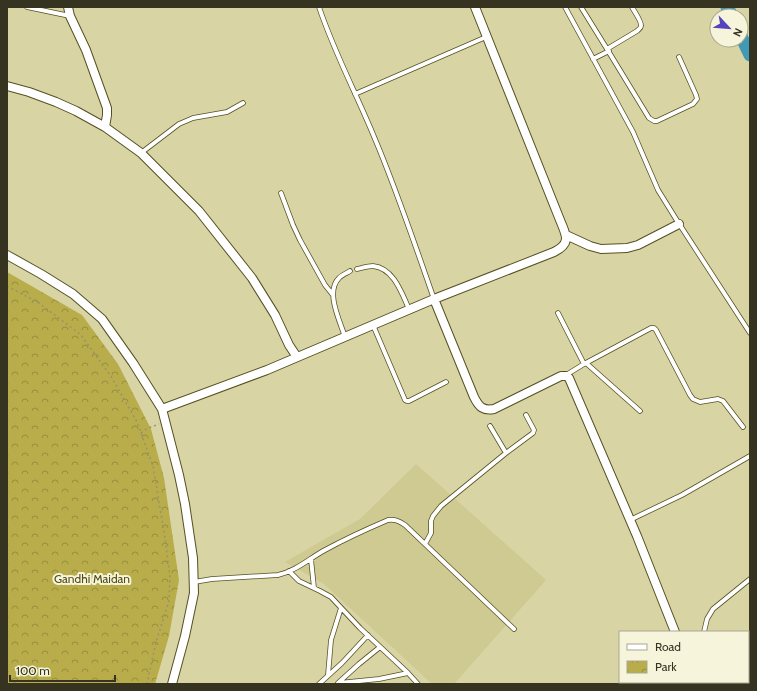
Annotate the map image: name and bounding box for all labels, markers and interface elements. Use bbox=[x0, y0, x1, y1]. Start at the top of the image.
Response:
north arrow bbox=[709, 8, 749, 48]
text: N bbox=[730, 26, 746, 39]
park label: Gandhi Maidan bbox=[54, 571, 130, 586]
legend bbox=[619, 631, 749, 683]
text: Road bbox=[655, 639, 681, 654]
scale bar bbox=[10, 657, 115, 683]
text: Park bbox=[655, 659, 677, 674]
text: 100 m bbox=[16, 663, 50, 678]

